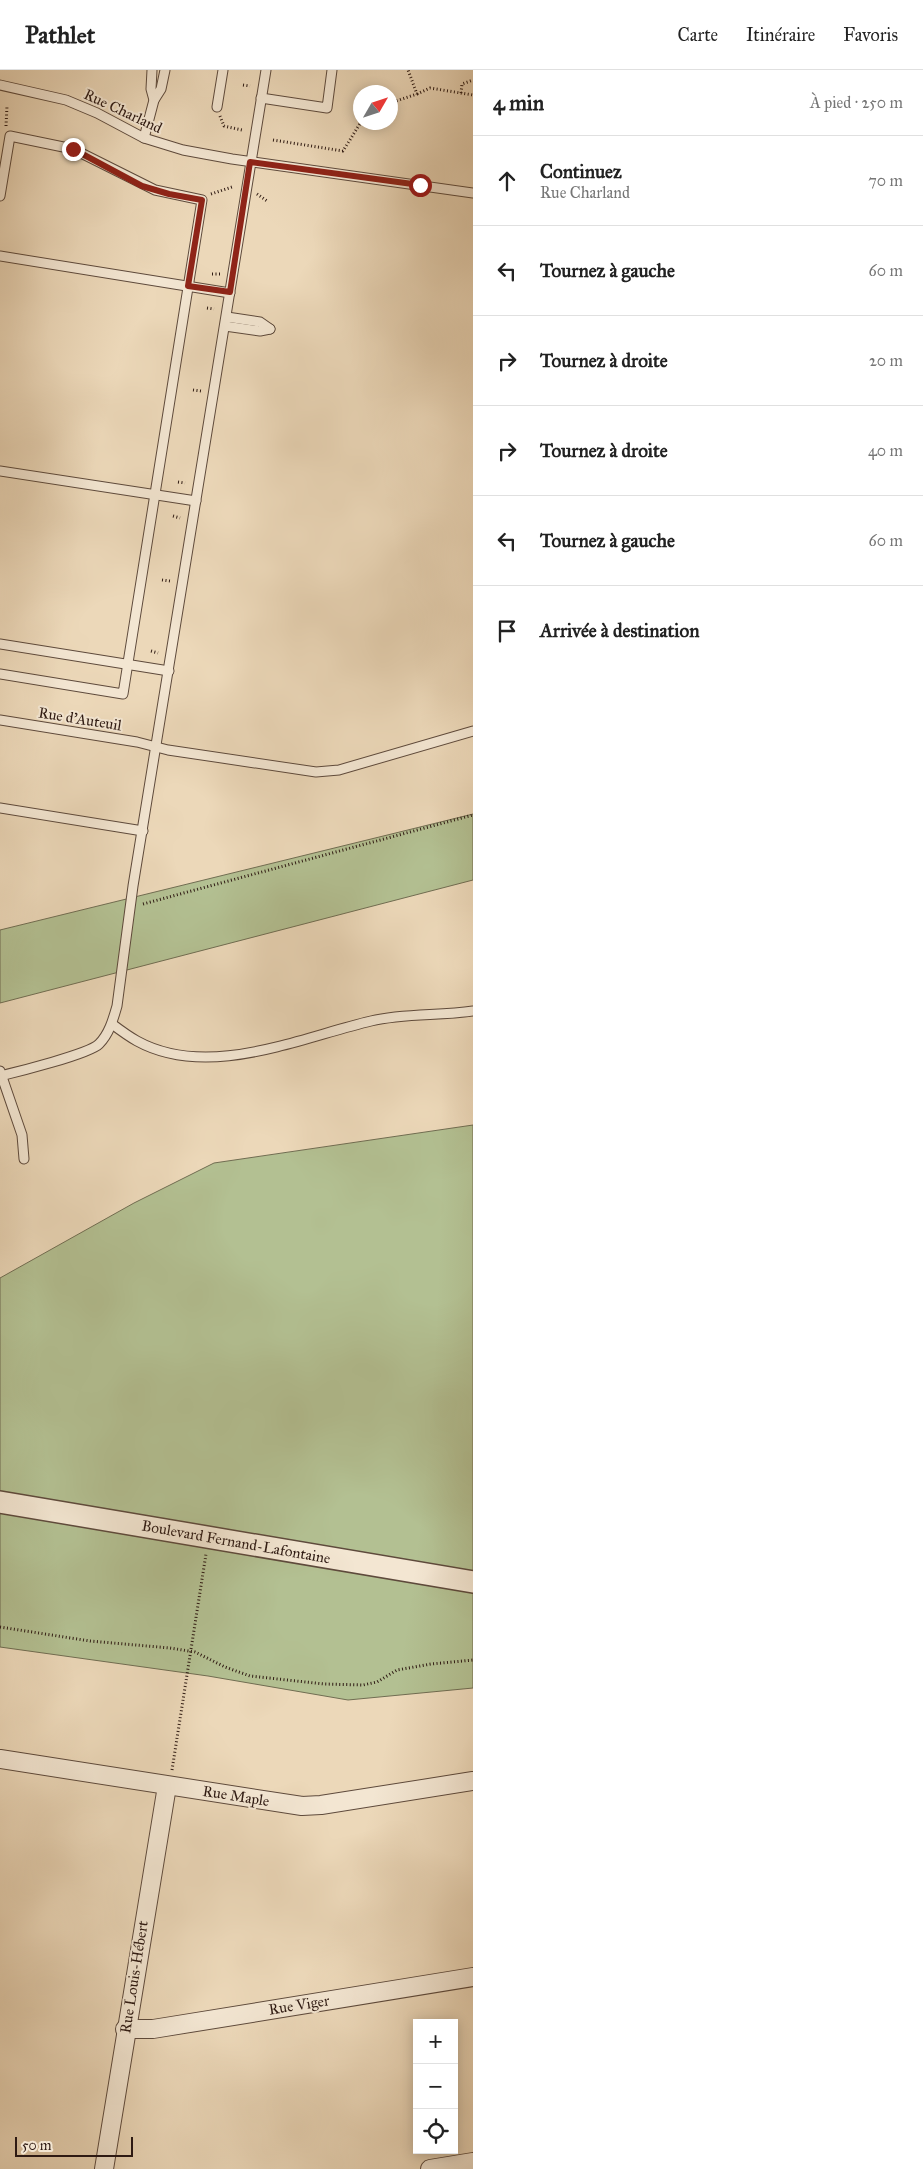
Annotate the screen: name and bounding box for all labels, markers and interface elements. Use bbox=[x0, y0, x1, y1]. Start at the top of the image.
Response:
text: Pathlet bbox=[25, 20, 95, 50]
text: Carte bbox=[678, 24, 718, 46]
text: Itinéraire bbox=[746, 24, 815, 46]
text: Favoris bbox=[843, 24, 898, 46]
street label: Rue Charland bbox=[81, 85, 165, 137]
north arrow bbox=[353, 85, 398, 130]
text: 4 min bbox=[493, 90, 544, 116]
text: À pied · 250 m bbox=[810, 93, 903, 112]
route end bbox=[62, 138, 85, 161]
text: Continuez bbox=[540, 160, 622, 183]
icon: ahead bbox=[493, 167, 521, 195]
text: 70 m bbox=[868, 171, 903, 190]
route start bbox=[409, 174, 432, 197]
text: Rue Charland bbox=[540, 183, 630, 202]
icon: left bbox=[493, 257, 521, 285]
text: Tournez à gauche bbox=[540, 259, 675, 282]
text: 60 m bbox=[869, 261, 903, 280]
icon: right bbox=[493, 347, 521, 375]
text: Tournez à droite bbox=[540, 349, 668, 372]
text: 20 m bbox=[869, 351, 903, 370]
icon: right bbox=[493, 437, 521, 465]
text: Tournez à droite bbox=[540, 439, 668, 462]
text: 40 m bbox=[868, 441, 903, 460]
icon: left bbox=[493, 527, 521, 555]
text: Tournez à gauche bbox=[540, 529, 675, 552]
text: 60 m bbox=[869, 531, 903, 550]
icon: arrive bbox=[493, 617, 521, 645]
text: Arrivée à destination bbox=[540, 619, 699, 642]
street label: Rue d'Auteuil bbox=[37, 704, 124, 735]
street label: Boulevard Fernand-Lafontaine bbox=[140, 1517, 332, 1567]
street label: Rue Maple bbox=[201, 1782, 271, 1810]
street label: Rue Louis-Hébert bbox=[116, 1919, 152, 2035]
street label: Rue Viger bbox=[267, 1991, 331, 2019]
map controls bbox=[413, 2019, 458, 2154]
button: + bbox=[413, 2019, 458, 2064]
button: − bbox=[413, 2064, 458, 2109]
button: locate bbox=[413, 2109, 458, 2154]
scale bar bbox=[15, 2134, 132, 2157]
text: 50 m bbox=[22, 2137, 51, 2154]

